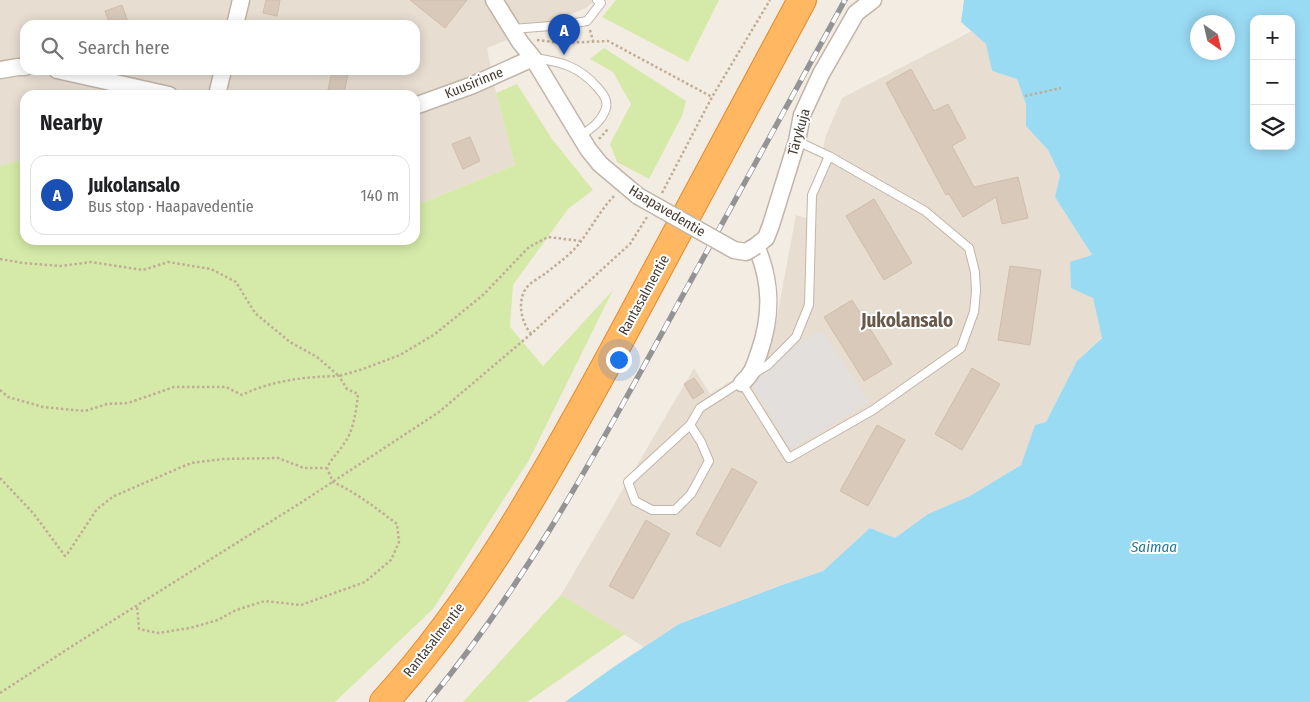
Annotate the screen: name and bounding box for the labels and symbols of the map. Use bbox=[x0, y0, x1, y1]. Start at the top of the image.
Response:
pin: A bbox=[548, 14, 580, 55]
north arrow bbox=[1190, 15, 1235, 60]
street label: Kuusirinne bbox=[442, 64, 506, 102]
street label: Tärykuja bbox=[784, 107, 814, 157]
street label: Haapavedentie bbox=[626, 182, 708, 240]
street label: Rantasalmentie bbox=[615, 252, 673, 338]
district label: Jukolansalo bbox=[860, 309, 953, 332]
your location bbox=[606, 347, 632, 373]
water label: Saimaa bbox=[1130, 538, 1177, 556]
street label: Rantasalmentie bbox=[400, 600, 468, 680]

